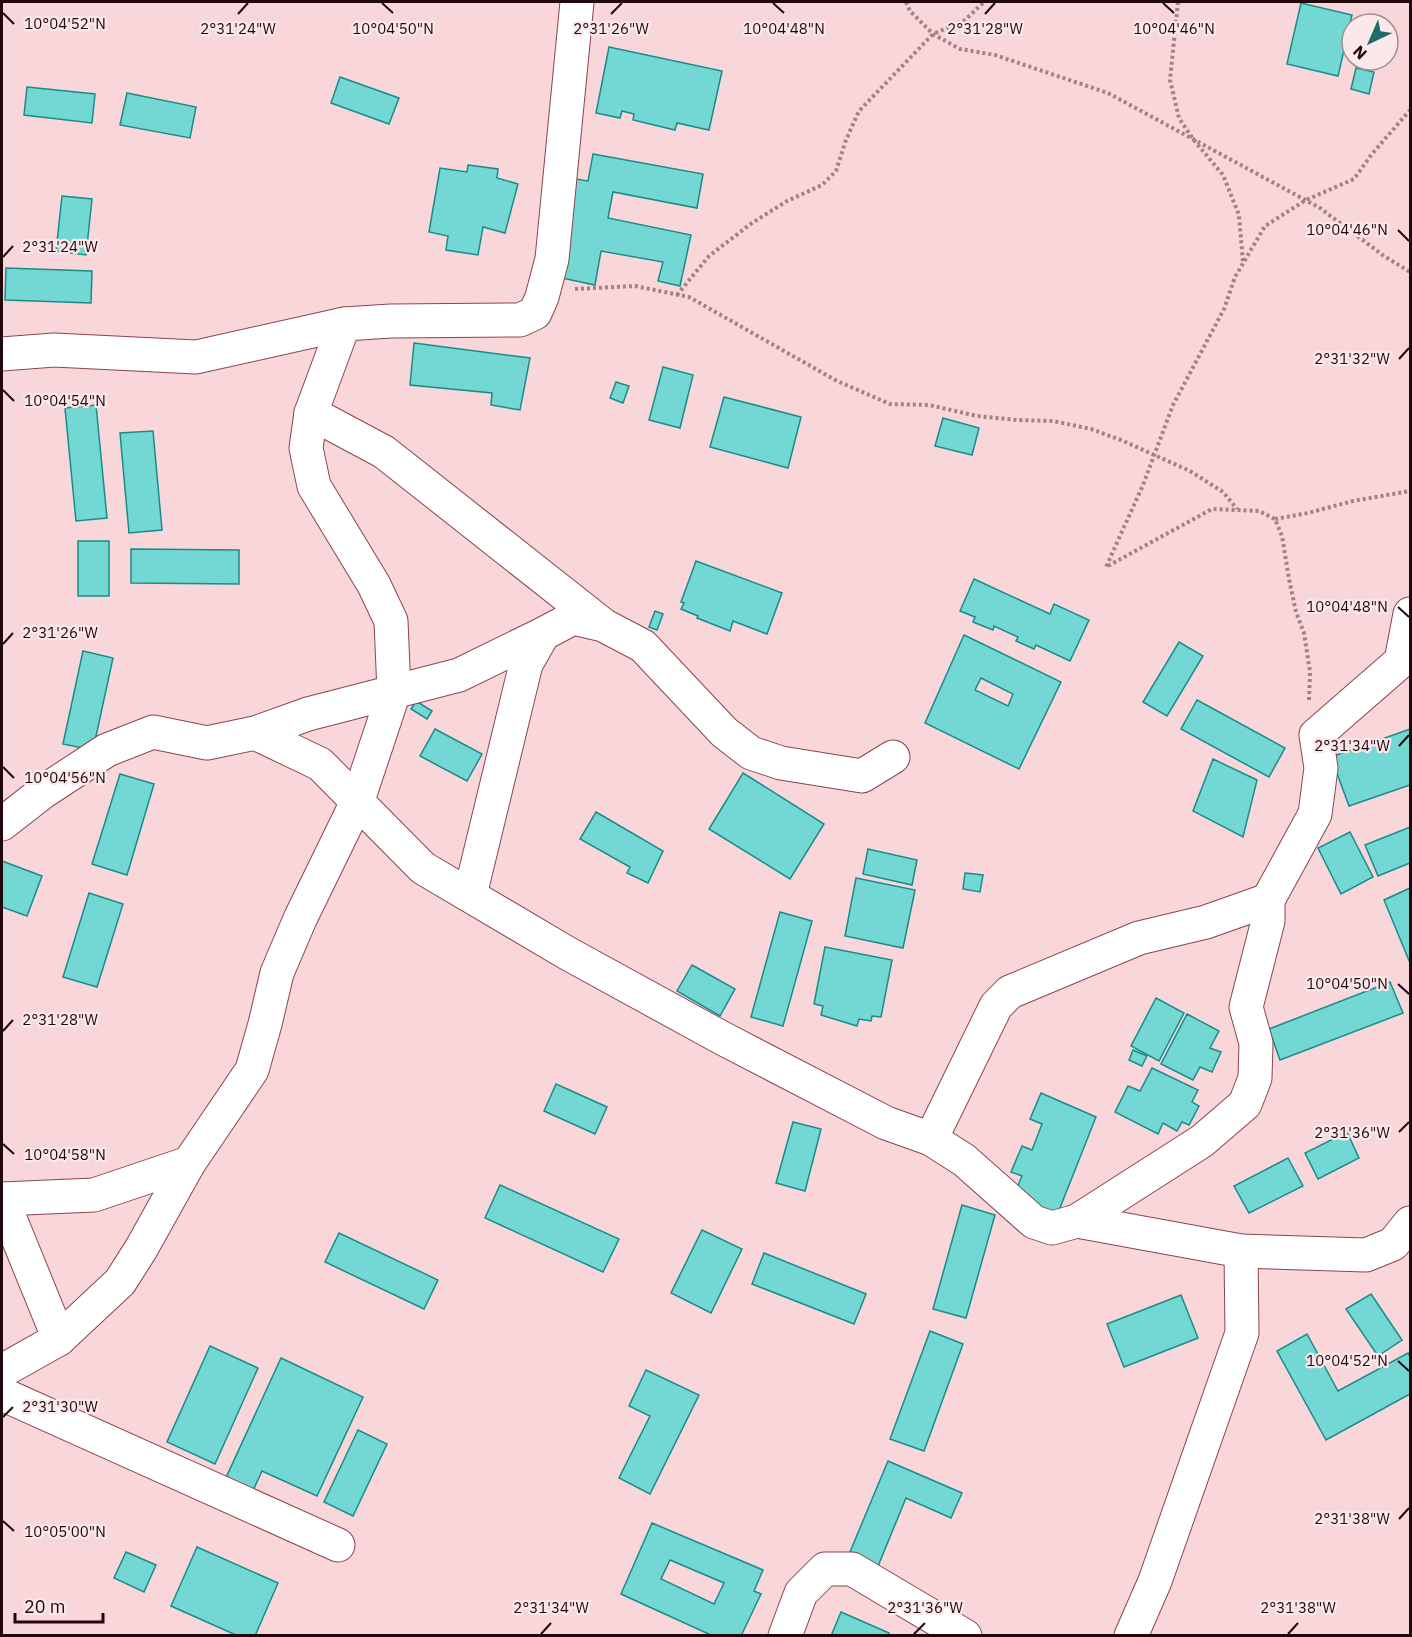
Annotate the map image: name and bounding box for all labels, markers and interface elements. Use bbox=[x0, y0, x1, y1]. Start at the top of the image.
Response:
north arrow bbox=[1340, 12, 1400, 72]
text: 10°04'52"N bbox=[24, 14, 106, 33]
text: 2°31'24"W bbox=[200, 19, 276, 38]
text: 10°04'50"N bbox=[352, 19, 434, 38]
text: 2°31'26"W bbox=[573, 19, 649, 38]
text: 10°04'48"N bbox=[743, 19, 825, 38]
text: 2°31'28"W bbox=[947, 19, 1023, 38]
text: 10°04'46"N bbox=[1133, 19, 1215, 38]
text: N bbox=[1348, 42, 1371, 64]
text: 10°04'46"N bbox=[1306, 220, 1388, 239]
text: 2°31'24"W bbox=[22, 237, 98, 256]
text: 2°31'32"W bbox=[1314, 349, 1390, 368]
text: 10°04'54"N bbox=[24, 391, 106, 410]
text: 10°04'48"N bbox=[1306, 597, 1388, 616]
text: 2°31'26"W bbox=[22, 623, 98, 642]
text: 2°31'34"W bbox=[1314, 736, 1390, 755]
text: 10°04'56"N bbox=[24, 768, 106, 787]
text: 10°04'50"N bbox=[1306, 974, 1388, 993]
text: 2°31'28"W bbox=[22, 1010, 98, 1029]
text: 2°31'36"W bbox=[1314, 1123, 1390, 1142]
text: 10°04'58"N bbox=[24, 1145, 106, 1164]
text: 10°04'52"N bbox=[1306, 1351, 1388, 1370]
text: 2°31'30"W bbox=[22, 1397, 98, 1416]
text: 2°31'38"W bbox=[1314, 1509, 1390, 1528]
text: 10°05'00"N bbox=[24, 1522, 106, 1541]
scale bar bbox=[15, 1586, 104, 1624]
text: 20 m bbox=[24, 1595, 66, 1618]
text: 2°31'34"W bbox=[513, 1598, 589, 1617]
text: 2°31'36"W bbox=[887, 1598, 963, 1617]
text: 2°31'38"W bbox=[1260, 1598, 1336, 1617]

